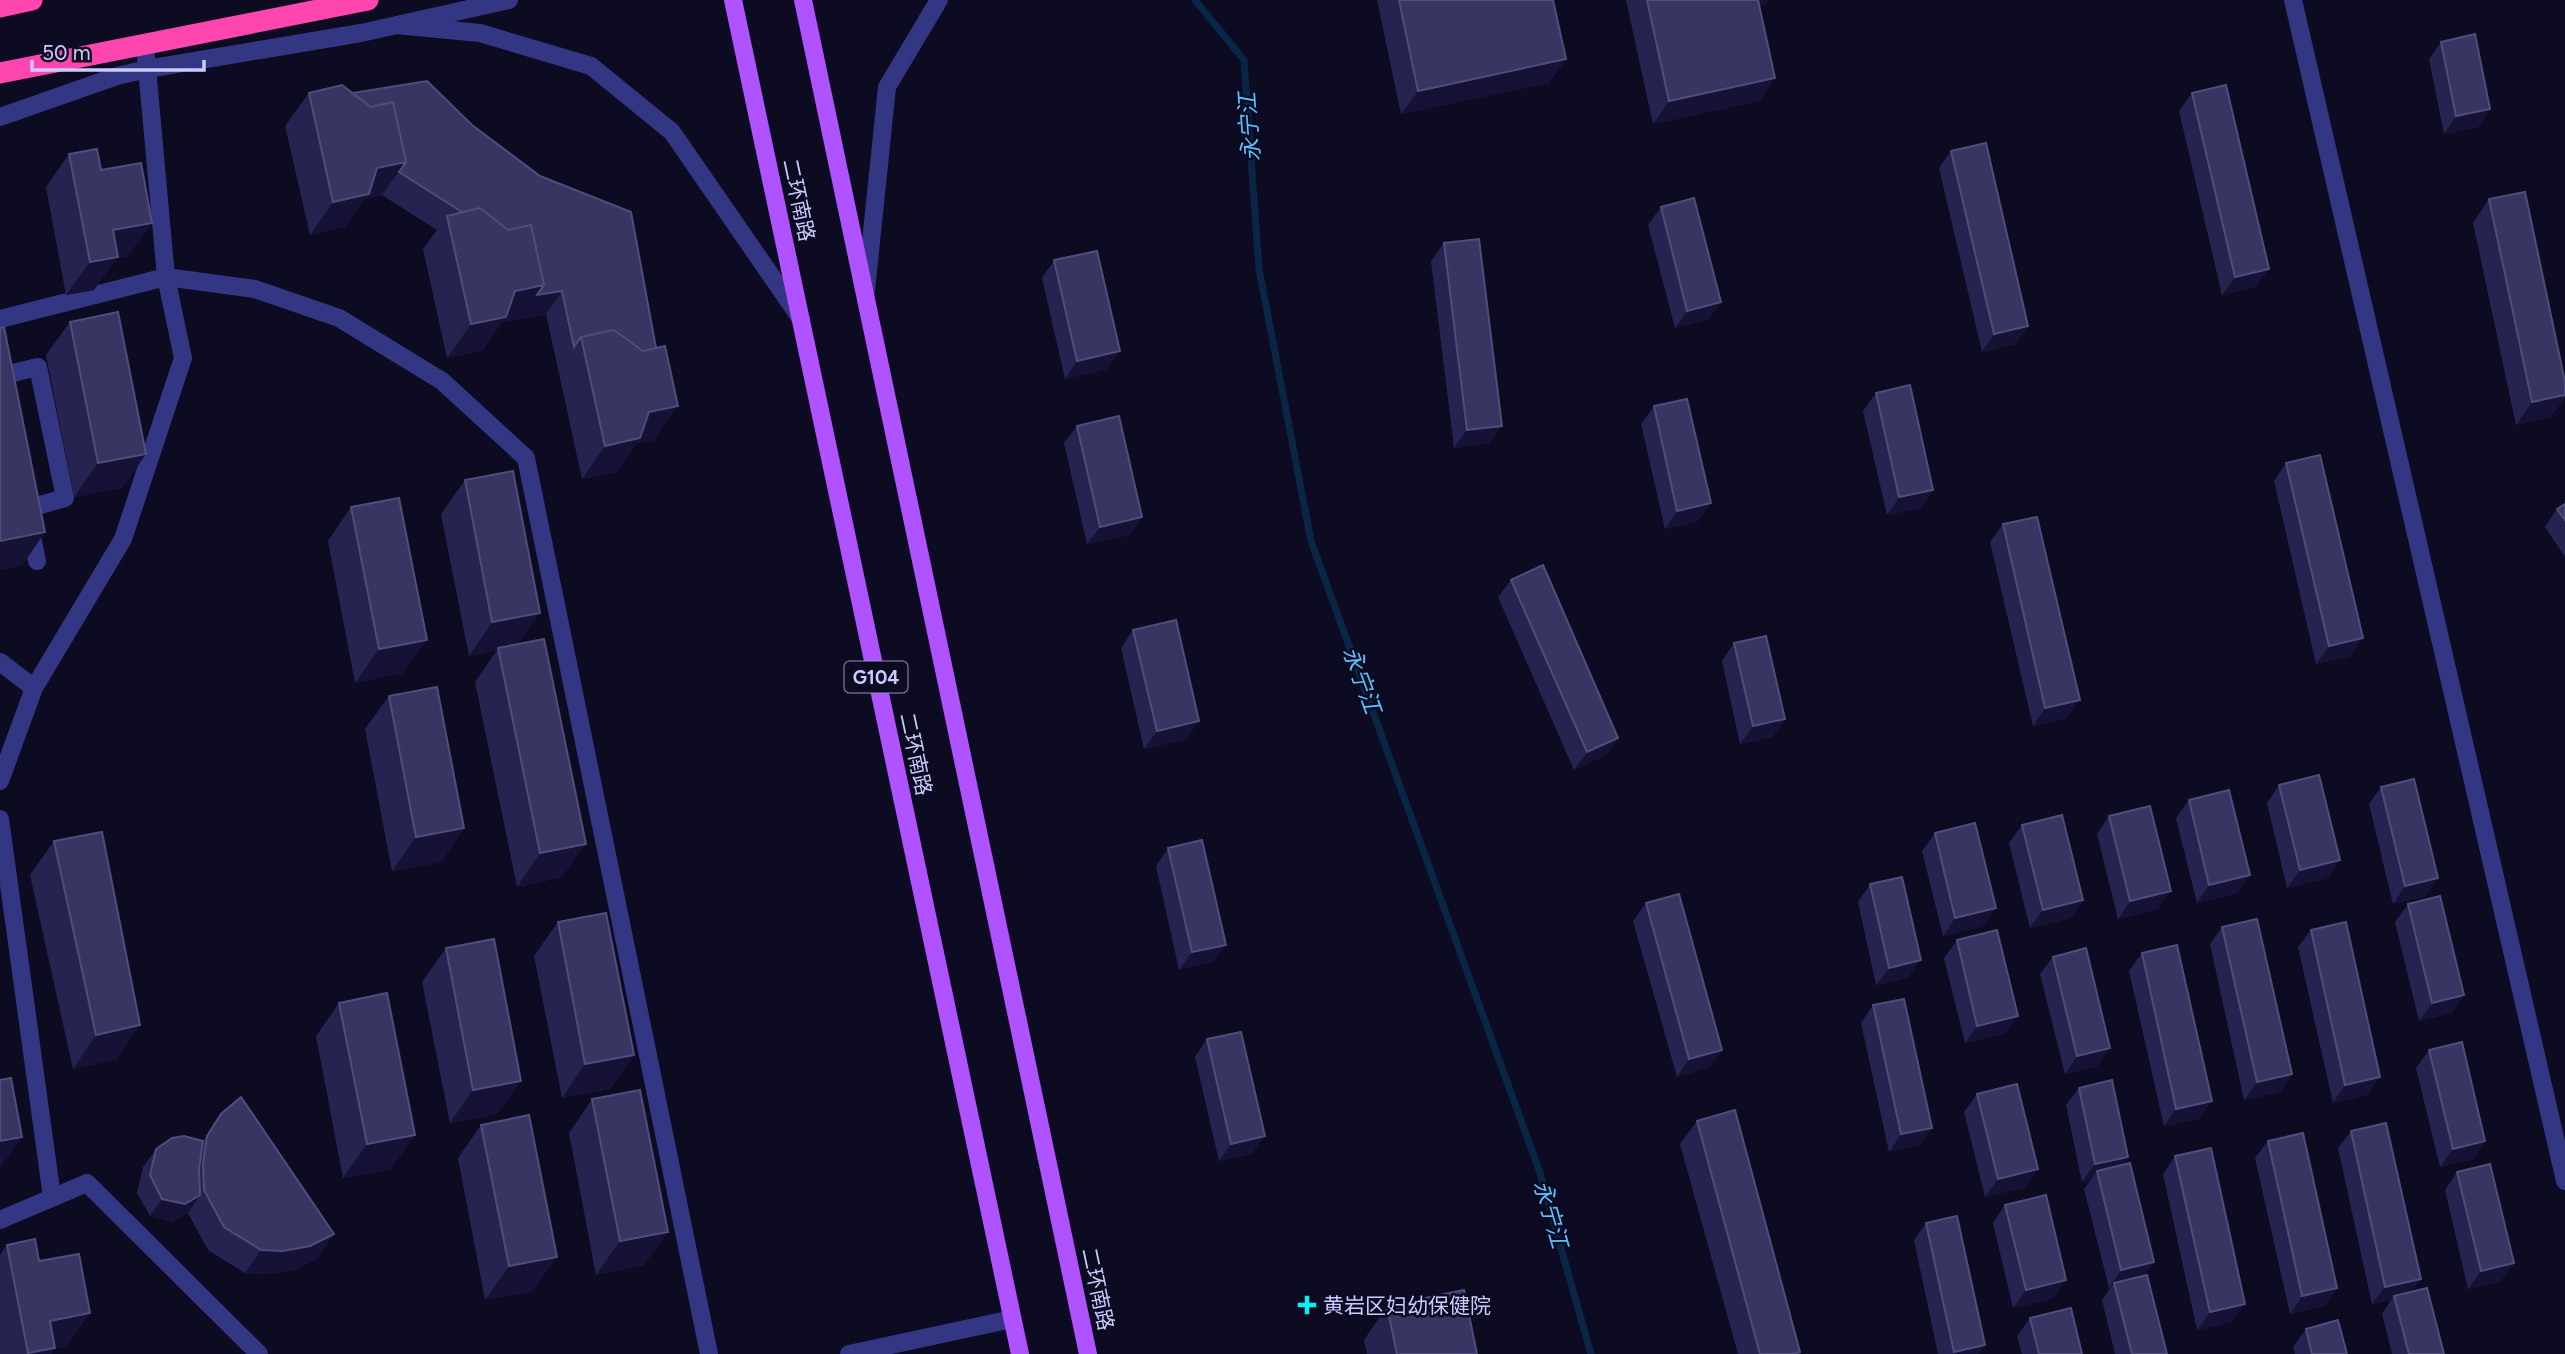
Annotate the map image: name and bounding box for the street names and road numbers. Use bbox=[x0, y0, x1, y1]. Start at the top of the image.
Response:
street label: 二环南路 bbox=[778, 156, 820, 244]
road number: G104 bbox=[844, 662, 908, 692]
street label: 二环南路 bbox=[895, 710, 937, 798]
street label: 二环南路 bbox=[1077, 1245, 1119, 1333]

